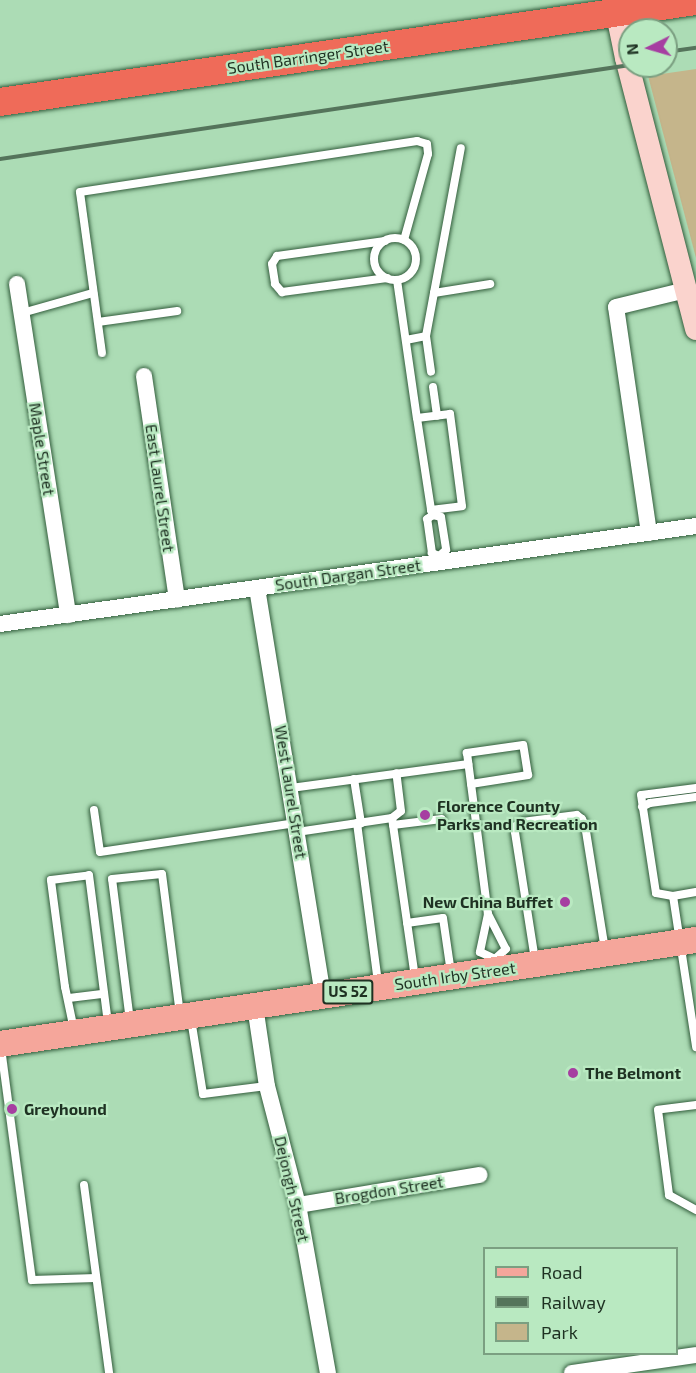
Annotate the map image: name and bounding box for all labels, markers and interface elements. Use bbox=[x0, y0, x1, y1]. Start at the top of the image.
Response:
north arrow bbox=[618, 18, 678, 78]
street label: South Barringer Street bbox=[226, 36, 390, 78]
text: N bbox=[622, 43, 642, 56]
street label: Maple Street bbox=[25, 401, 59, 497]
street label: East Laurel Street bbox=[141, 423, 179, 553]
street label: South Dargan Street bbox=[274, 555, 422, 595]
street label: West Laurel Street bbox=[271, 724, 311, 860]
place label: Florence County Parks and Recreation bbox=[437, 796, 598, 834]
marker: Florence County Parks and Recreation bbox=[418, 808, 432, 822]
place label: New China Buffet bbox=[422, 892, 553, 912]
marker: New China Buffet bbox=[558, 895, 572, 909]
street label: South Irby Street bbox=[393, 958, 517, 994]
road number: US 52 bbox=[321, 980, 375, 1004]
place label: The Belmont bbox=[585, 1063, 681, 1083]
marker: The Belmont bbox=[566, 1066, 580, 1080]
place label: Greyhound bbox=[24, 1099, 107, 1119]
marker: Greyhound bbox=[5, 1102, 19, 1116]
street label: Dejongh Street bbox=[271, 1134, 313, 1244]
street label: Brogdon Street bbox=[333, 1172, 445, 1208]
legend bbox=[483, 1247, 678, 1355]
text: Road bbox=[541, 1261, 582, 1283]
text: Railway bbox=[541, 1291, 606, 1313]
text: Park bbox=[541, 1321, 578, 1343]

